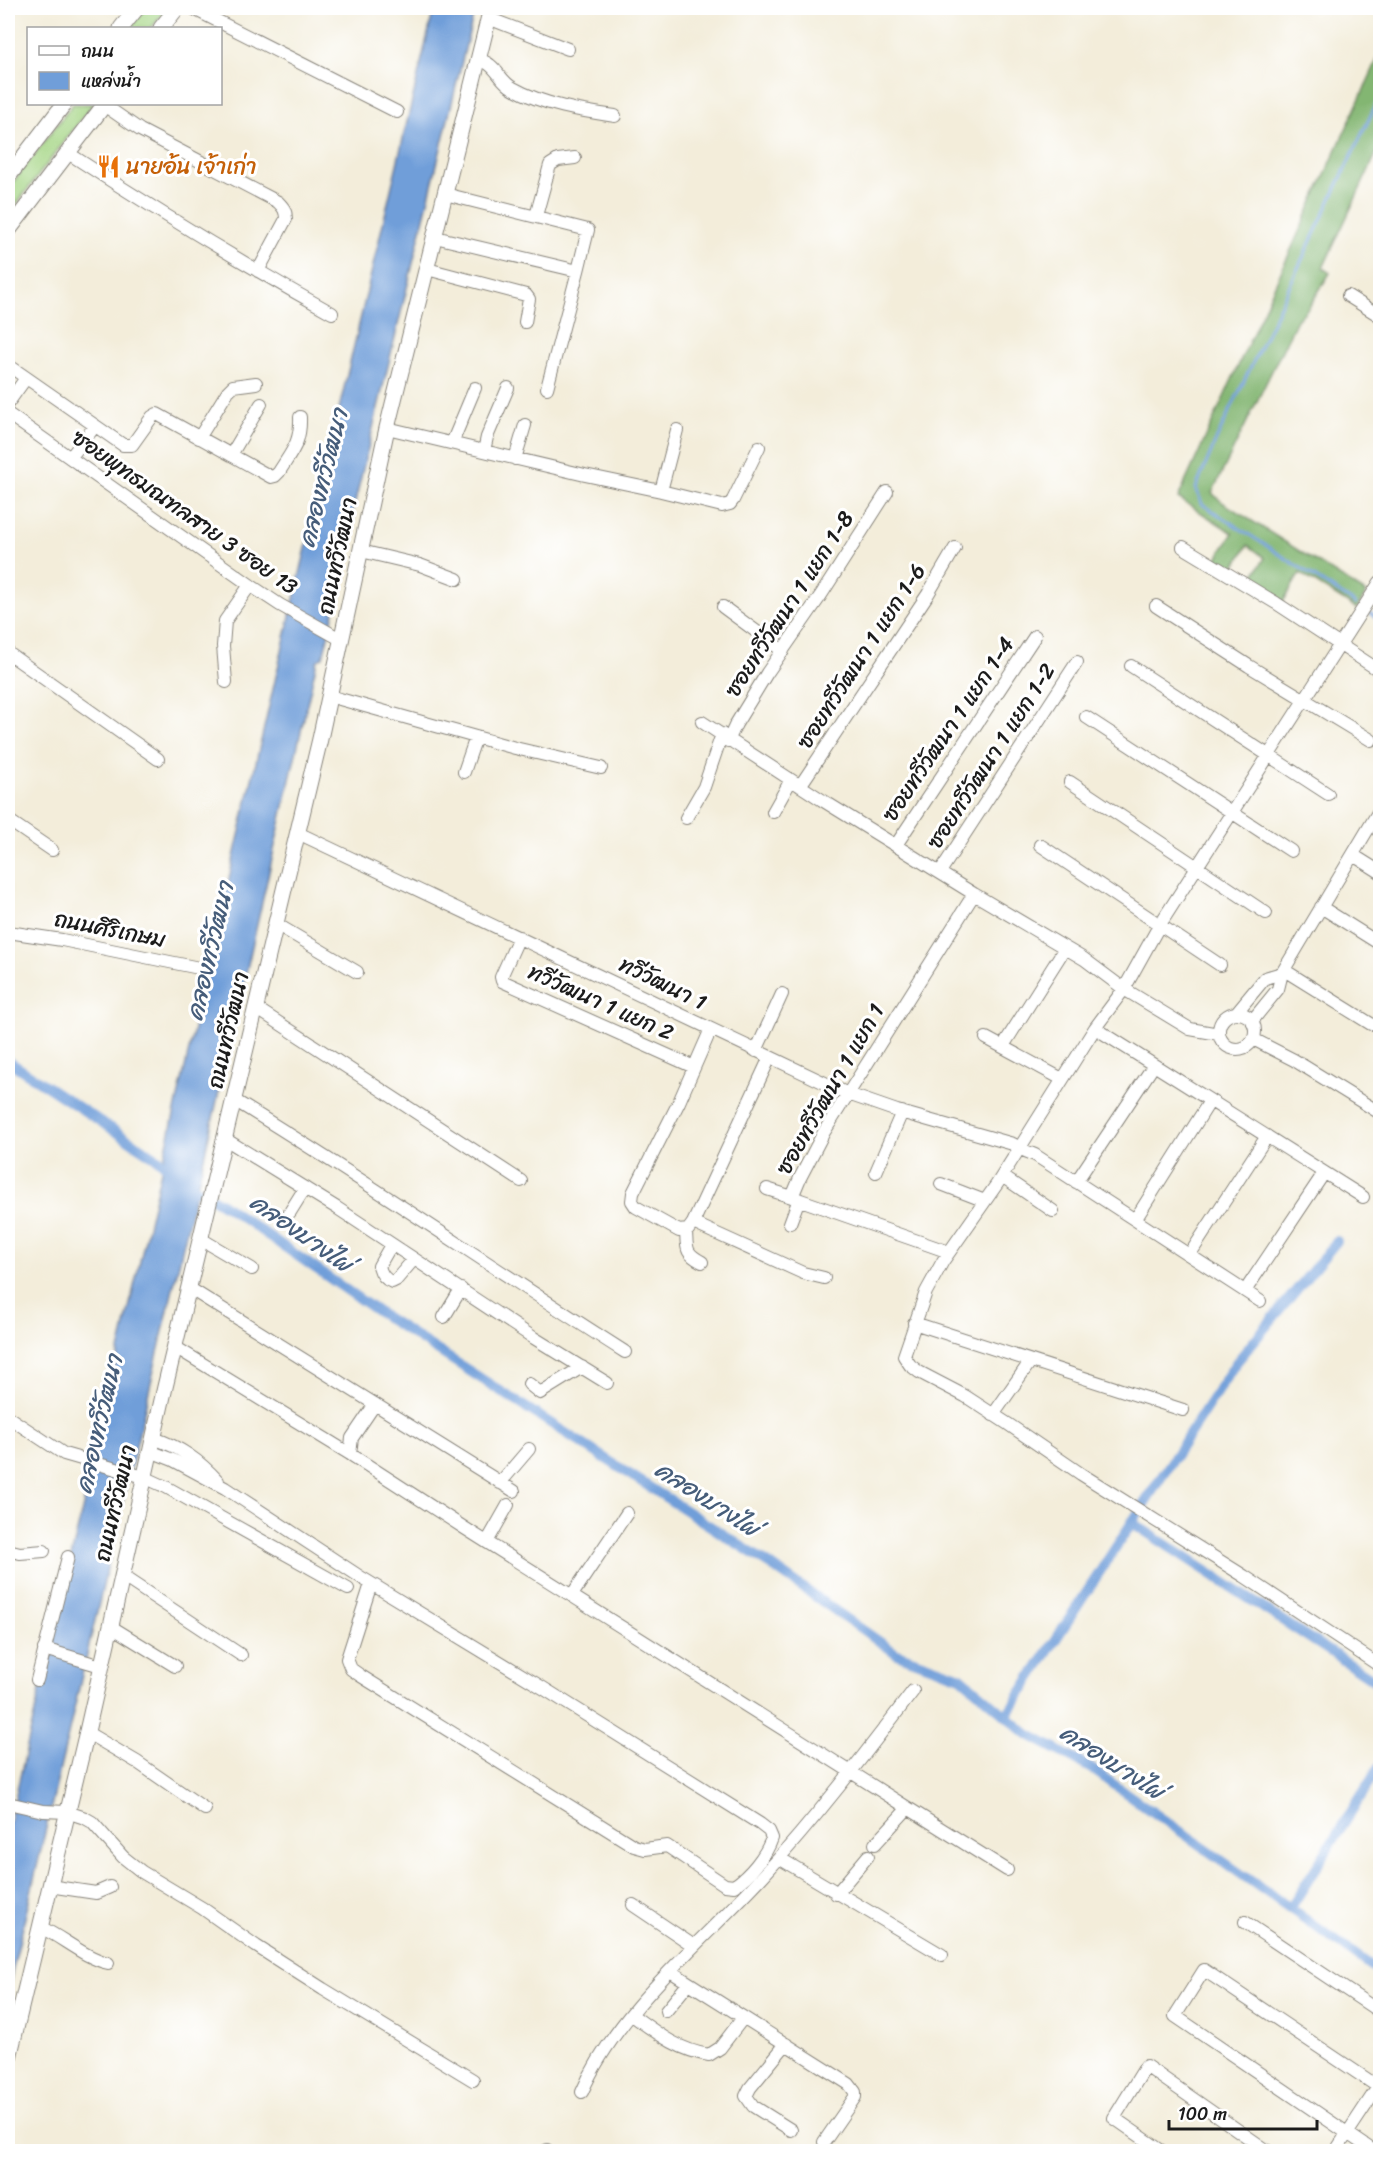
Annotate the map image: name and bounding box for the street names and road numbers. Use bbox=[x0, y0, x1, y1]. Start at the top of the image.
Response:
street label: ซอยพุทธมณฑลสาย 3 ซอย 13 bbox=[64, 419, 306, 605]
street label: ถนนทวีวัฒนา bbox=[305, 493, 369, 619]
street label: ซอยทวีวัฒนา 1 แยก 1-8 bbox=[714, 503, 864, 705]
street label: ซอยทวีวัฒนา 1 แยก 1-6 bbox=[786, 555, 936, 757]
street label: ซอยทวีวัฒนา 1 แยก 1-4 bbox=[871, 628, 1025, 830]
street label: ซอยทวีวัฒนา 1 แยก 1-2 bbox=[916, 655, 1066, 857]
street label: ถนนศิริเกษม bbox=[51, 899, 169, 959]
street label: ทวีวัฒนา 1 bbox=[612, 945, 714, 1021]
street label: ทวีวัฒนา 1 แยก 2 bbox=[522, 952, 681, 1052]
street label: ถนนทวีวัฒนา bbox=[196, 967, 260, 1093]
street label: ซอยทวีวัฒนา 1 แยก 1 bbox=[765, 996, 895, 1182]
street label: ถนนทวีวัฒนา bbox=[83, 1440, 147, 1566]

